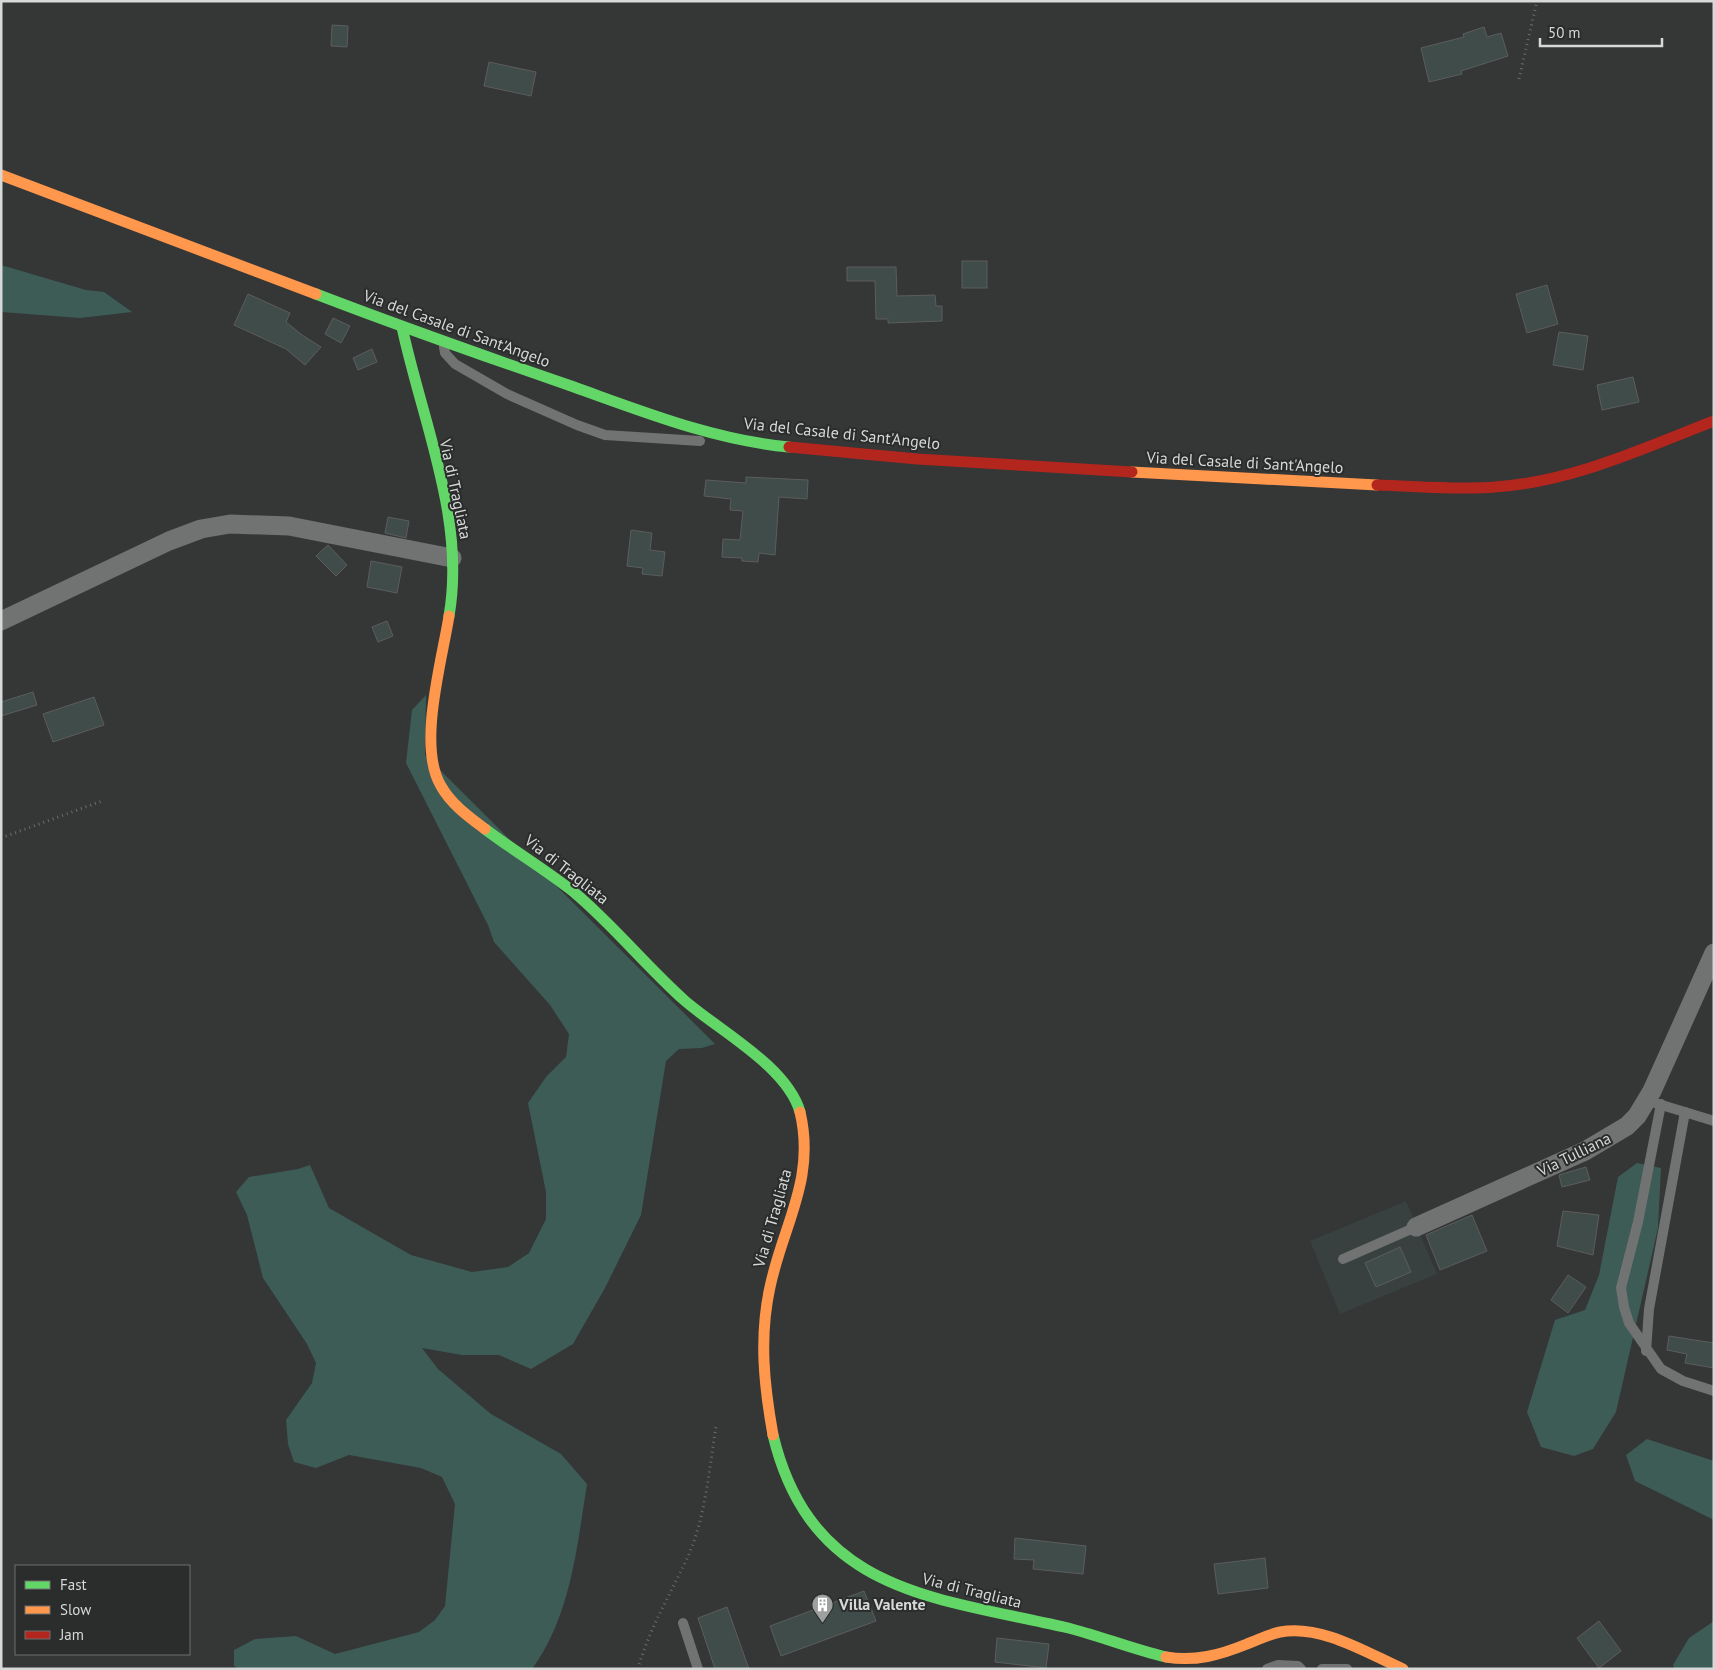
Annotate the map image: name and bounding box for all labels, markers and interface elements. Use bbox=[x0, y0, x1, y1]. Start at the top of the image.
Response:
scale bar bbox=[1540, 15, 1662, 47]
text: 50 m bbox=[1548, 23, 1581, 42]
street label: Via del Casale di Sant'Angelo bbox=[360, 285, 553, 371]
street label: Via del Casale di Sant'Angelo bbox=[742, 413, 941, 453]
street label: Via di Tragliata bbox=[435, 436, 476, 541]
street label: Via del Casale di Sant'Angelo bbox=[1145, 447, 1344, 477]
street label: Via di Tragliata bbox=[520, 829, 613, 908]
street label: Via Tulliana bbox=[1533, 1128, 1614, 1181]
street label: Via di Tragliata bbox=[748, 1166, 796, 1271]
legend bbox=[15, 1565, 190, 1655]
street label: Via di Tragliata bbox=[919, 1568, 1024, 1612]
text: Fast bbox=[60, 1575, 87, 1594]
building icon: Villa Valente bbox=[811, 1592, 835, 1623]
place label: Villa Valente bbox=[838, 1594, 926, 1614]
text: Slow bbox=[60, 1600, 91, 1619]
text: Jam bbox=[59, 1625, 84, 1644]

